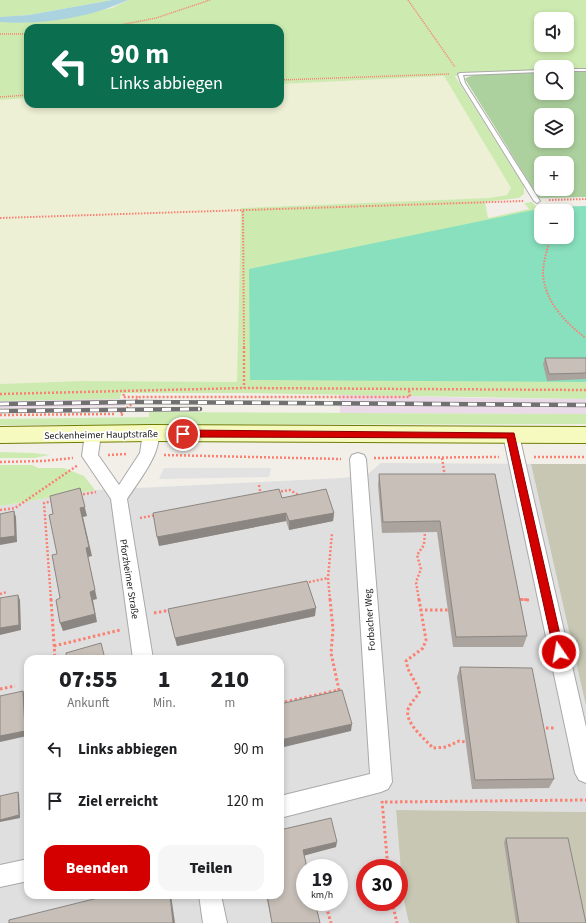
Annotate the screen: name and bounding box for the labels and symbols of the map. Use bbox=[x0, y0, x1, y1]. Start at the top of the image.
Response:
pin bbox=[166, 417, 200, 451]
street label: Seckenheimer Hauptstraße bbox=[44, 427, 158, 443]
street label: Pforzheimer Straße bbox=[116, 538, 142, 620]
street label: Forbacher Weg bbox=[361, 588, 379, 652]
position arrow bbox=[538, 631, 580, 673]
speed limit sign: 30 bbox=[356, 859, 408, 911]

